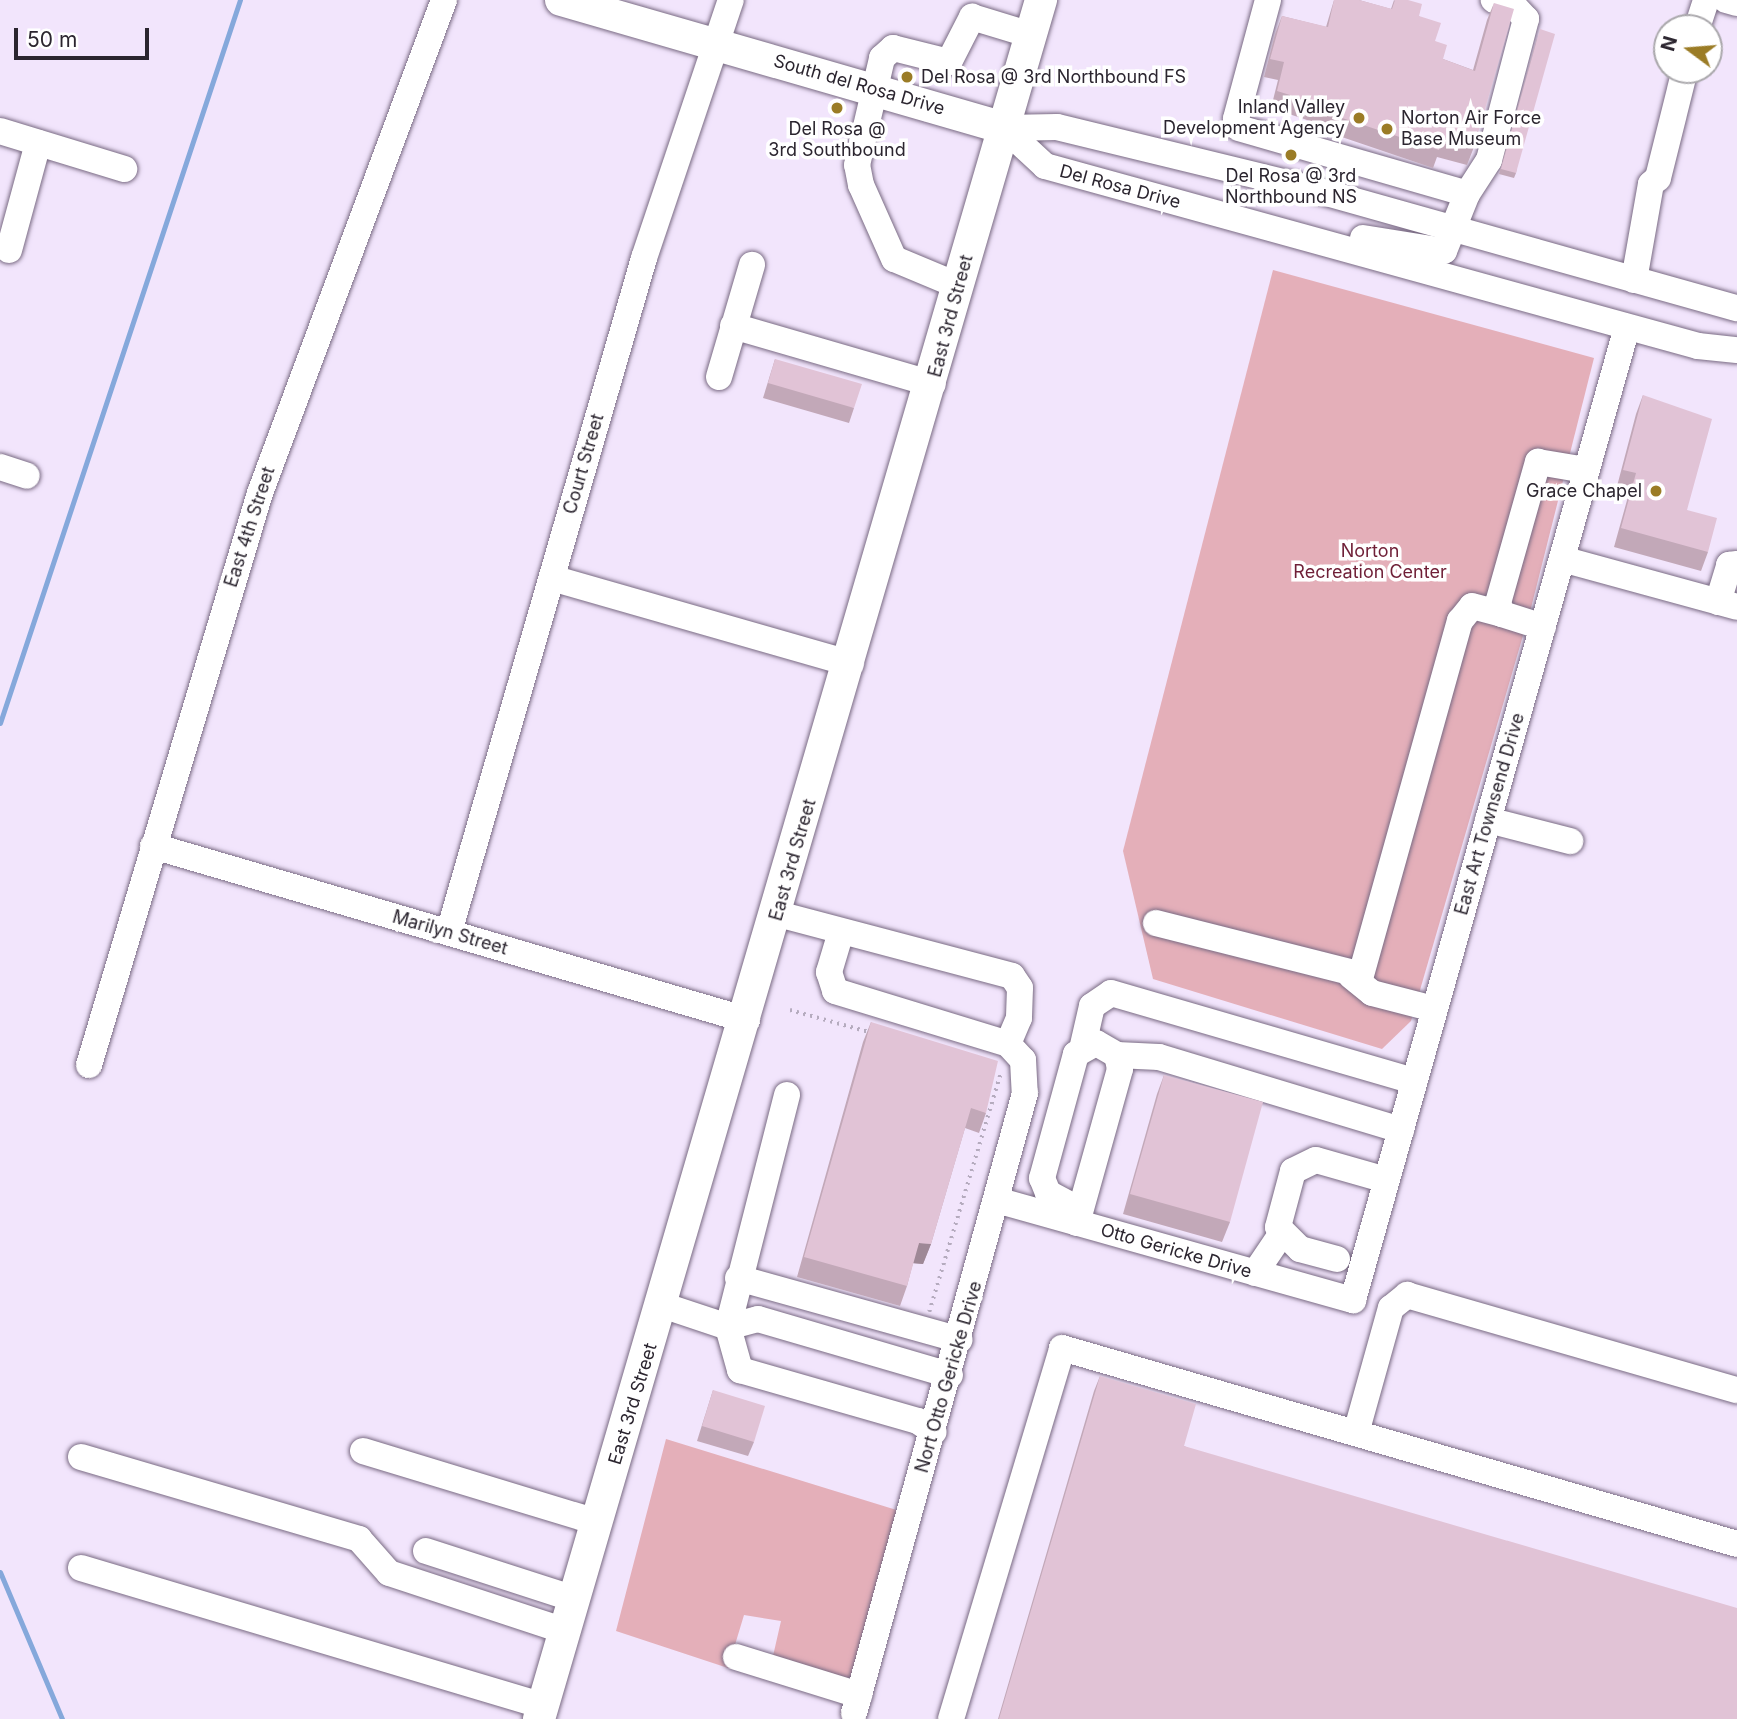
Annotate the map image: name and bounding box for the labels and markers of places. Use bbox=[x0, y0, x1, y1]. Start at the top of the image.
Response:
place label: Del Rosa @ 3rd Northbound FS bbox=[921, 66, 1186, 88]
marker: Del Rosa @ 3rd Northbound FS bbox=[899, 69, 915, 85]
place label: Inland Valley Development Agency bbox=[1163, 97, 1345, 140]
marker: Del Rosa @ 3rd Southbound bbox=[829, 100, 845, 116]
place label: Norton Air Force Base Museum bbox=[1401, 108, 1541, 150]
marker: Inland Valley Development Agency bbox=[1351, 110, 1367, 126]
place label: Del Rosa @ 3rd Southbound bbox=[768, 119, 906, 162]
marker: Norton Air Force Base Museum bbox=[1379, 121, 1395, 137]
marker: Del Rosa @ 3rd Northbound NS bbox=[1283, 147, 1299, 163]
place label: Del Rosa @ 3rd Northbound NS bbox=[1225, 166, 1357, 208]
place label: Grace Chapel bbox=[1526, 480, 1642, 502]
marker: Grace Chapel bbox=[1648, 483, 1664, 499]

